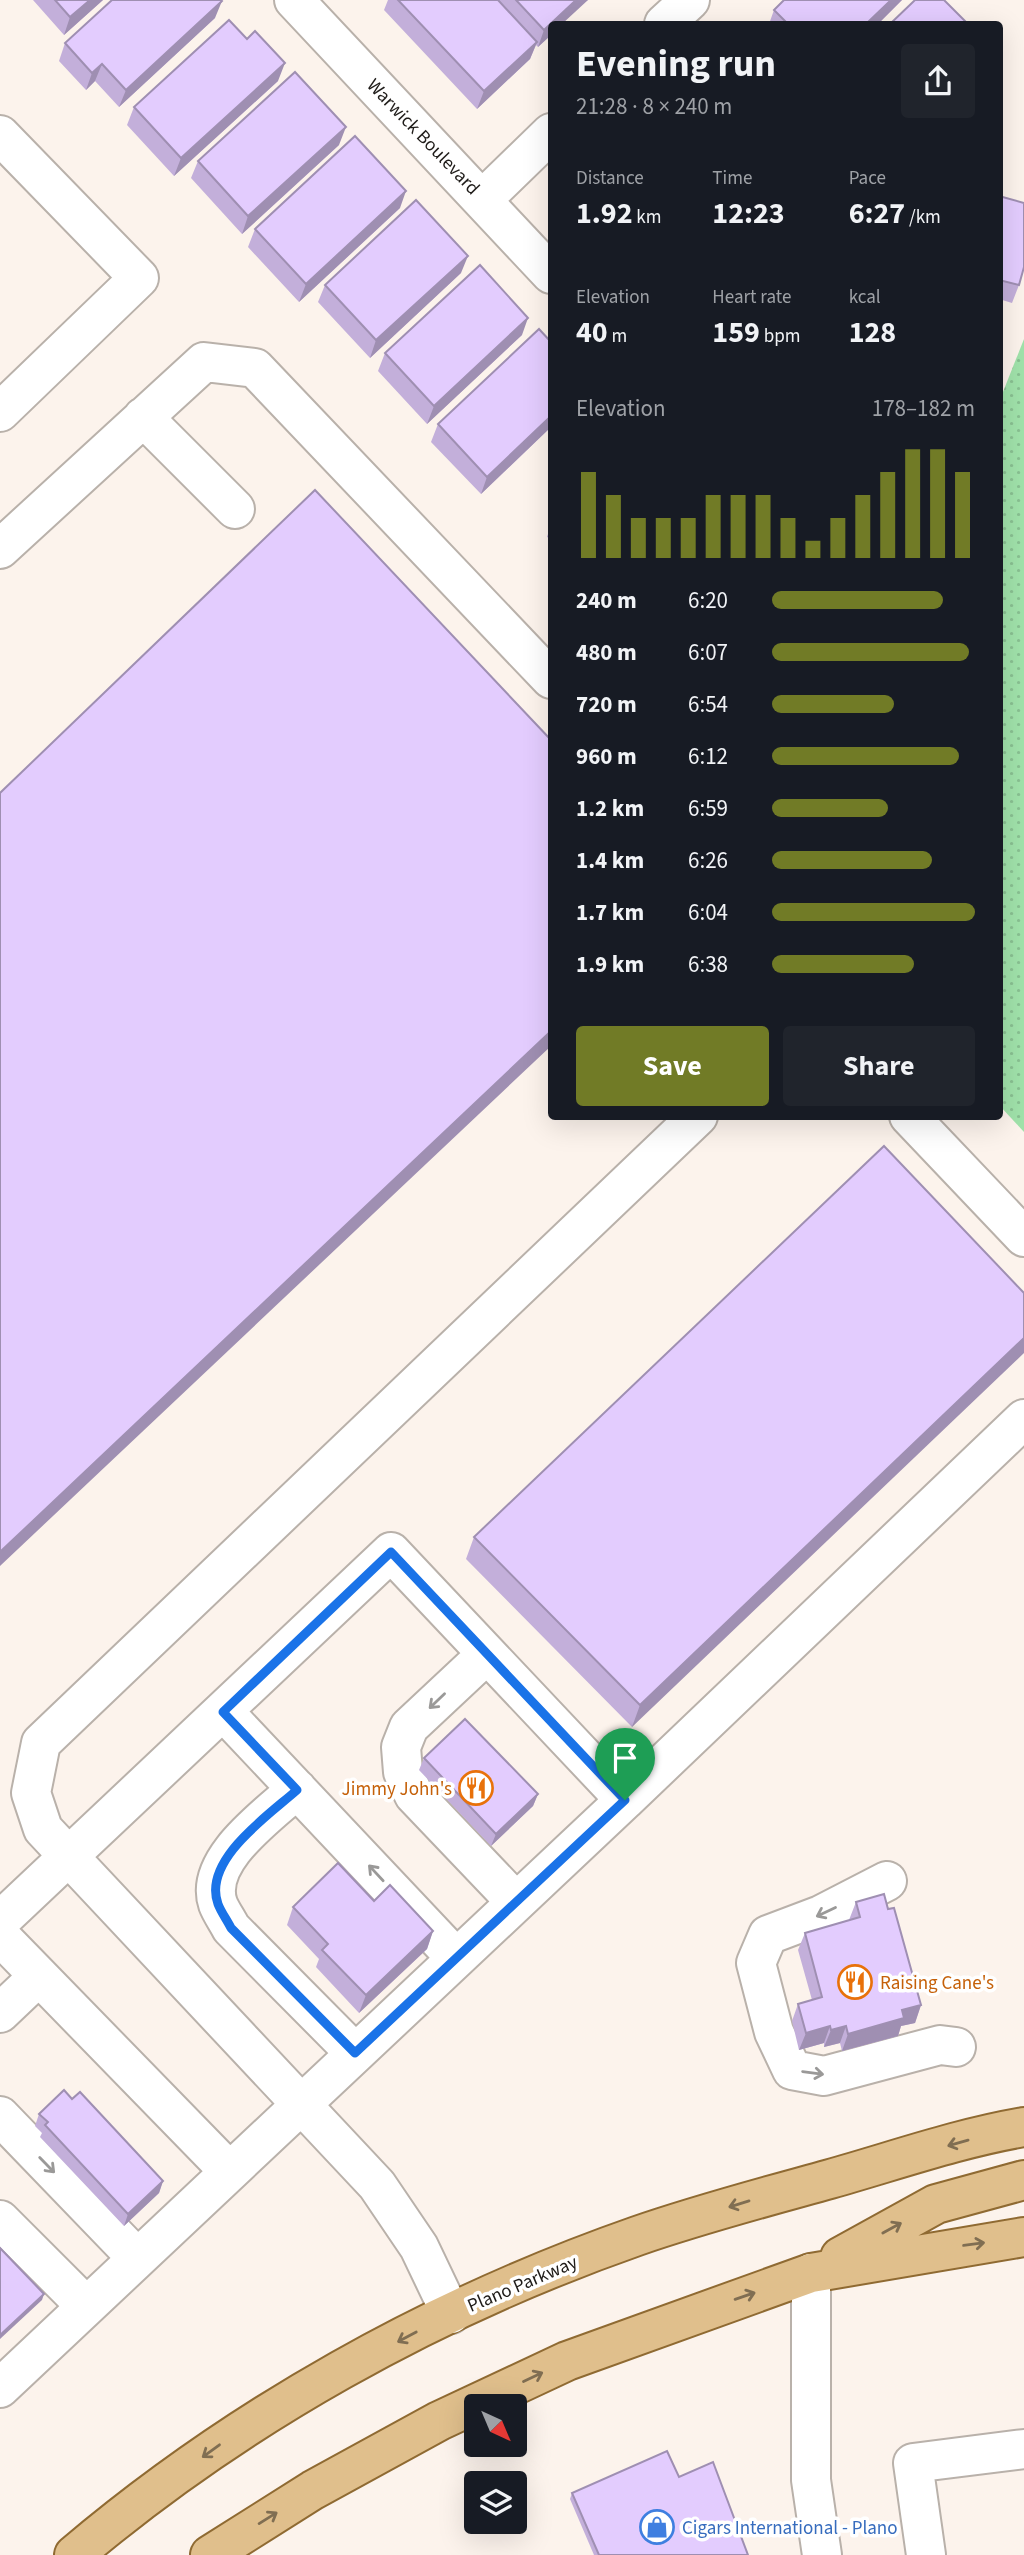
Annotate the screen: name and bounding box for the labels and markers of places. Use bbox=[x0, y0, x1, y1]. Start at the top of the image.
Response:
pin bbox=[595, 1728, 655, 1800]
restaurant icon: Jimmy John's bbox=[457, 1769, 495, 1807]
place label: Jimmy John's bbox=[342, 1776, 452, 1803]
restaurant icon: Raising Cane's bbox=[836, 1963, 874, 2001]
place label: Raising Cane's bbox=[880, 1970, 994, 1997]
shop icon: Cigars International - Plano bbox=[638, 2508, 676, 2546]
place label: Cigars International - Plano bbox=[682, 2515, 898, 2542]

